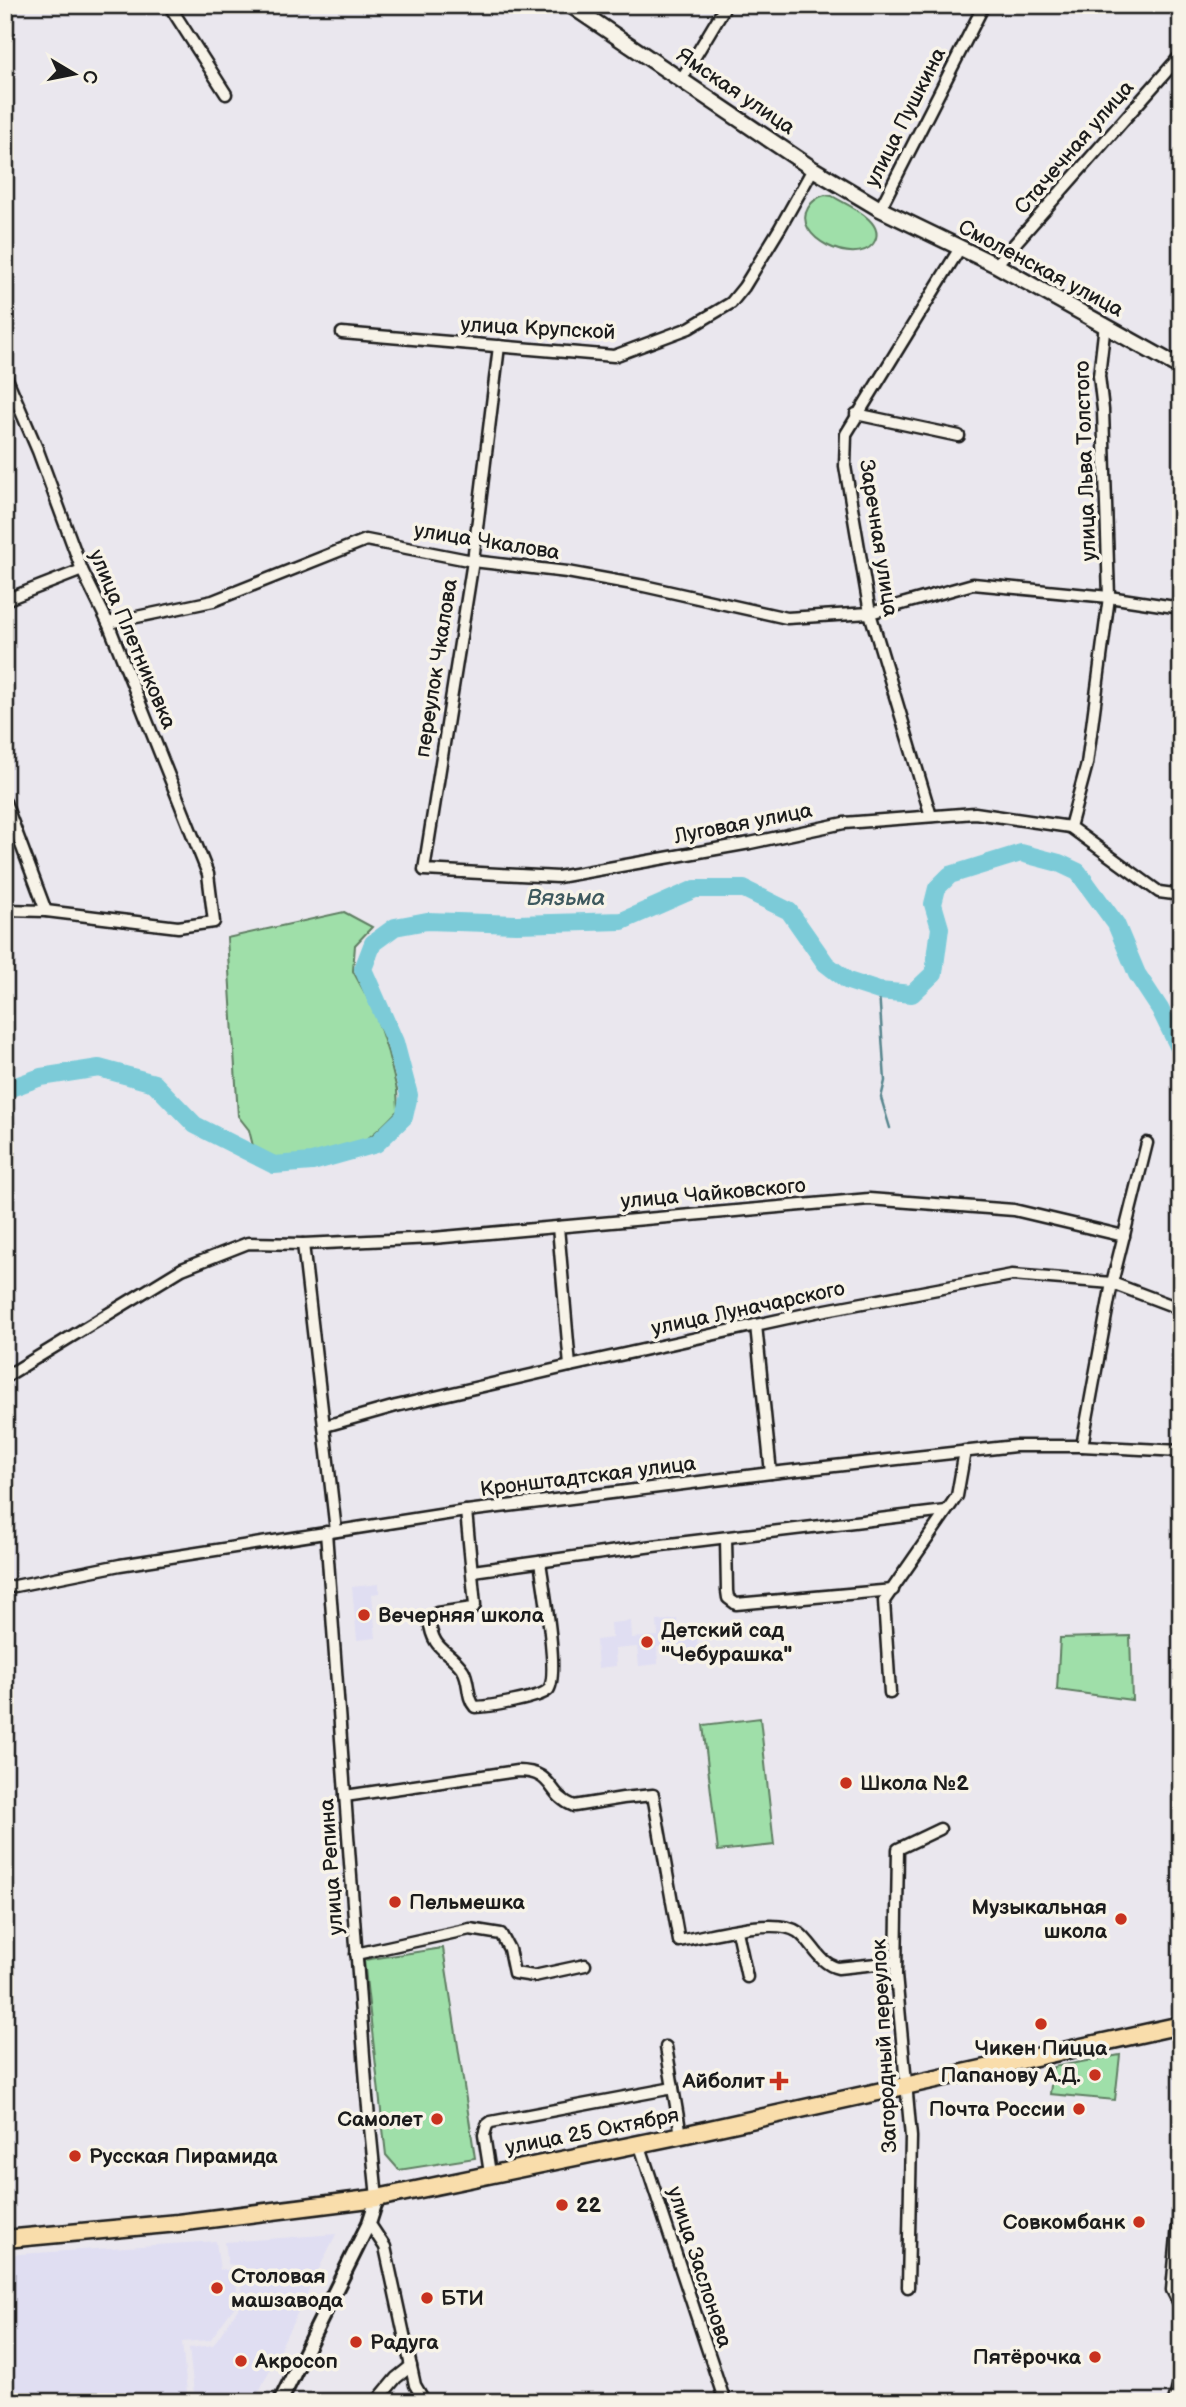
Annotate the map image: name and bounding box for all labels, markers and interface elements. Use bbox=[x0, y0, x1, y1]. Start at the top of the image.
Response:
north arrow bbox=[38, 38, 108, 108]
street label: Ямская улица bbox=[672, 43, 800, 141]
street label: улица Пушкина bbox=[860, 43, 951, 191]
text: С bbox=[77, 68, 102, 85]
street label: Стачечная улица bbox=[1009, 75, 1140, 219]
street label: Смоленская улица bbox=[954, 214, 1128, 323]
street label: улица Крупской bbox=[460, 312, 616, 345]
street label: улица Льва Толстого bbox=[1070, 360, 1101, 562]
street label: Заречная улица bbox=[854, 458, 903, 619]
street label: улица Чкалова bbox=[412, 518, 562, 565]
street label: улица Плетниковка bbox=[83, 546, 182, 733]
street label: переулок Чкалова bbox=[410, 577, 463, 759]
street label: Луговая улица bbox=[671, 798, 815, 849]
water label: Вязьма bbox=[527, 884, 605, 912]
street label: улица Чайковского bbox=[619, 1173, 807, 1214]
street label: улица Луначарского bbox=[649, 1276, 847, 1341]
street label: Кронштадтская улица bbox=[479, 1451, 698, 1502]
place label: Вечерняя школа bbox=[378, 1603, 545, 1628]
marker: Вечерняя школа bbox=[356, 1607, 372, 1623]
place label: Детский сад "Чебурашка" bbox=[661, 1618, 792, 1667]
marker: Детский сад "Чебурашка" bbox=[639, 1634, 655, 1650]
place label: Школа №2 bbox=[860, 1771, 969, 1796]
marker: Школа №2 bbox=[838, 1775, 854, 1791]
street label: улица Репина bbox=[314, 1797, 349, 1936]
place label: Пельмешка bbox=[409, 1890, 526, 1915]
marker: Пельмешка bbox=[387, 1894, 403, 1910]
place label: Музыкальная школа bbox=[971, 1895, 1108, 1944]
marker: Музыкальная школа bbox=[1113, 1911, 1129, 1927]
street label: Загородный переулок bbox=[866, 1938, 903, 2154]
marker: Чикен Пицца bbox=[1033, 2016, 1049, 2032]
place label: Чикен Пицца bbox=[975, 2036, 1108, 2061]
place label: Папанову А.Д. bbox=[940, 2063, 1081, 2088]
marker: Папанову А.Д. bbox=[1087, 2067, 1103, 2083]
place label: Айболит bbox=[681, 2069, 765, 2094]
marker: Айболит bbox=[771, 2073, 787, 2089]
place label: Почта России bbox=[929, 2097, 1065, 2122]
marker: Почта России bbox=[1071, 2101, 1087, 2117]
street label: улица 25 Октября bbox=[503, 2102, 681, 2161]
place label: Самолет bbox=[337, 2107, 423, 2132]
marker: Самолет bbox=[429, 2111, 445, 2127]
place label: Русская Пирамида bbox=[89, 2144, 278, 2169]
marker: Русская Пирамида bbox=[67, 2148, 83, 2164]
street label: улица Заслонова bbox=[662, 2183, 738, 2351]
place label: 22 bbox=[576, 2193, 602, 2218]
marker: 22 bbox=[554, 2197, 570, 2213]
place label: Совкомбанк bbox=[1003, 2210, 1126, 2235]
marker: Совкомбанк bbox=[1131, 2214, 1147, 2230]
place label: Столовая машзавода bbox=[231, 2264, 344, 2313]
marker: Столовая машзавода bbox=[209, 2280, 225, 2296]
place label: БТИ bbox=[441, 2286, 484, 2311]
marker: БТИ bbox=[419, 2290, 435, 2306]
place label: Радуга bbox=[370, 2330, 439, 2355]
marker: Радуга bbox=[348, 2334, 364, 2350]
place label: Пятёрочка bbox=[973, 2345, 1082, 2370]
place label: Акросоп bbox=[254, 2349, 338, 2374]
marker: Пятёрочка bbox=[1087, 2349, 1103, 2365]
marker: Акросоп bbox=[233, 2353, 249, 2369]

